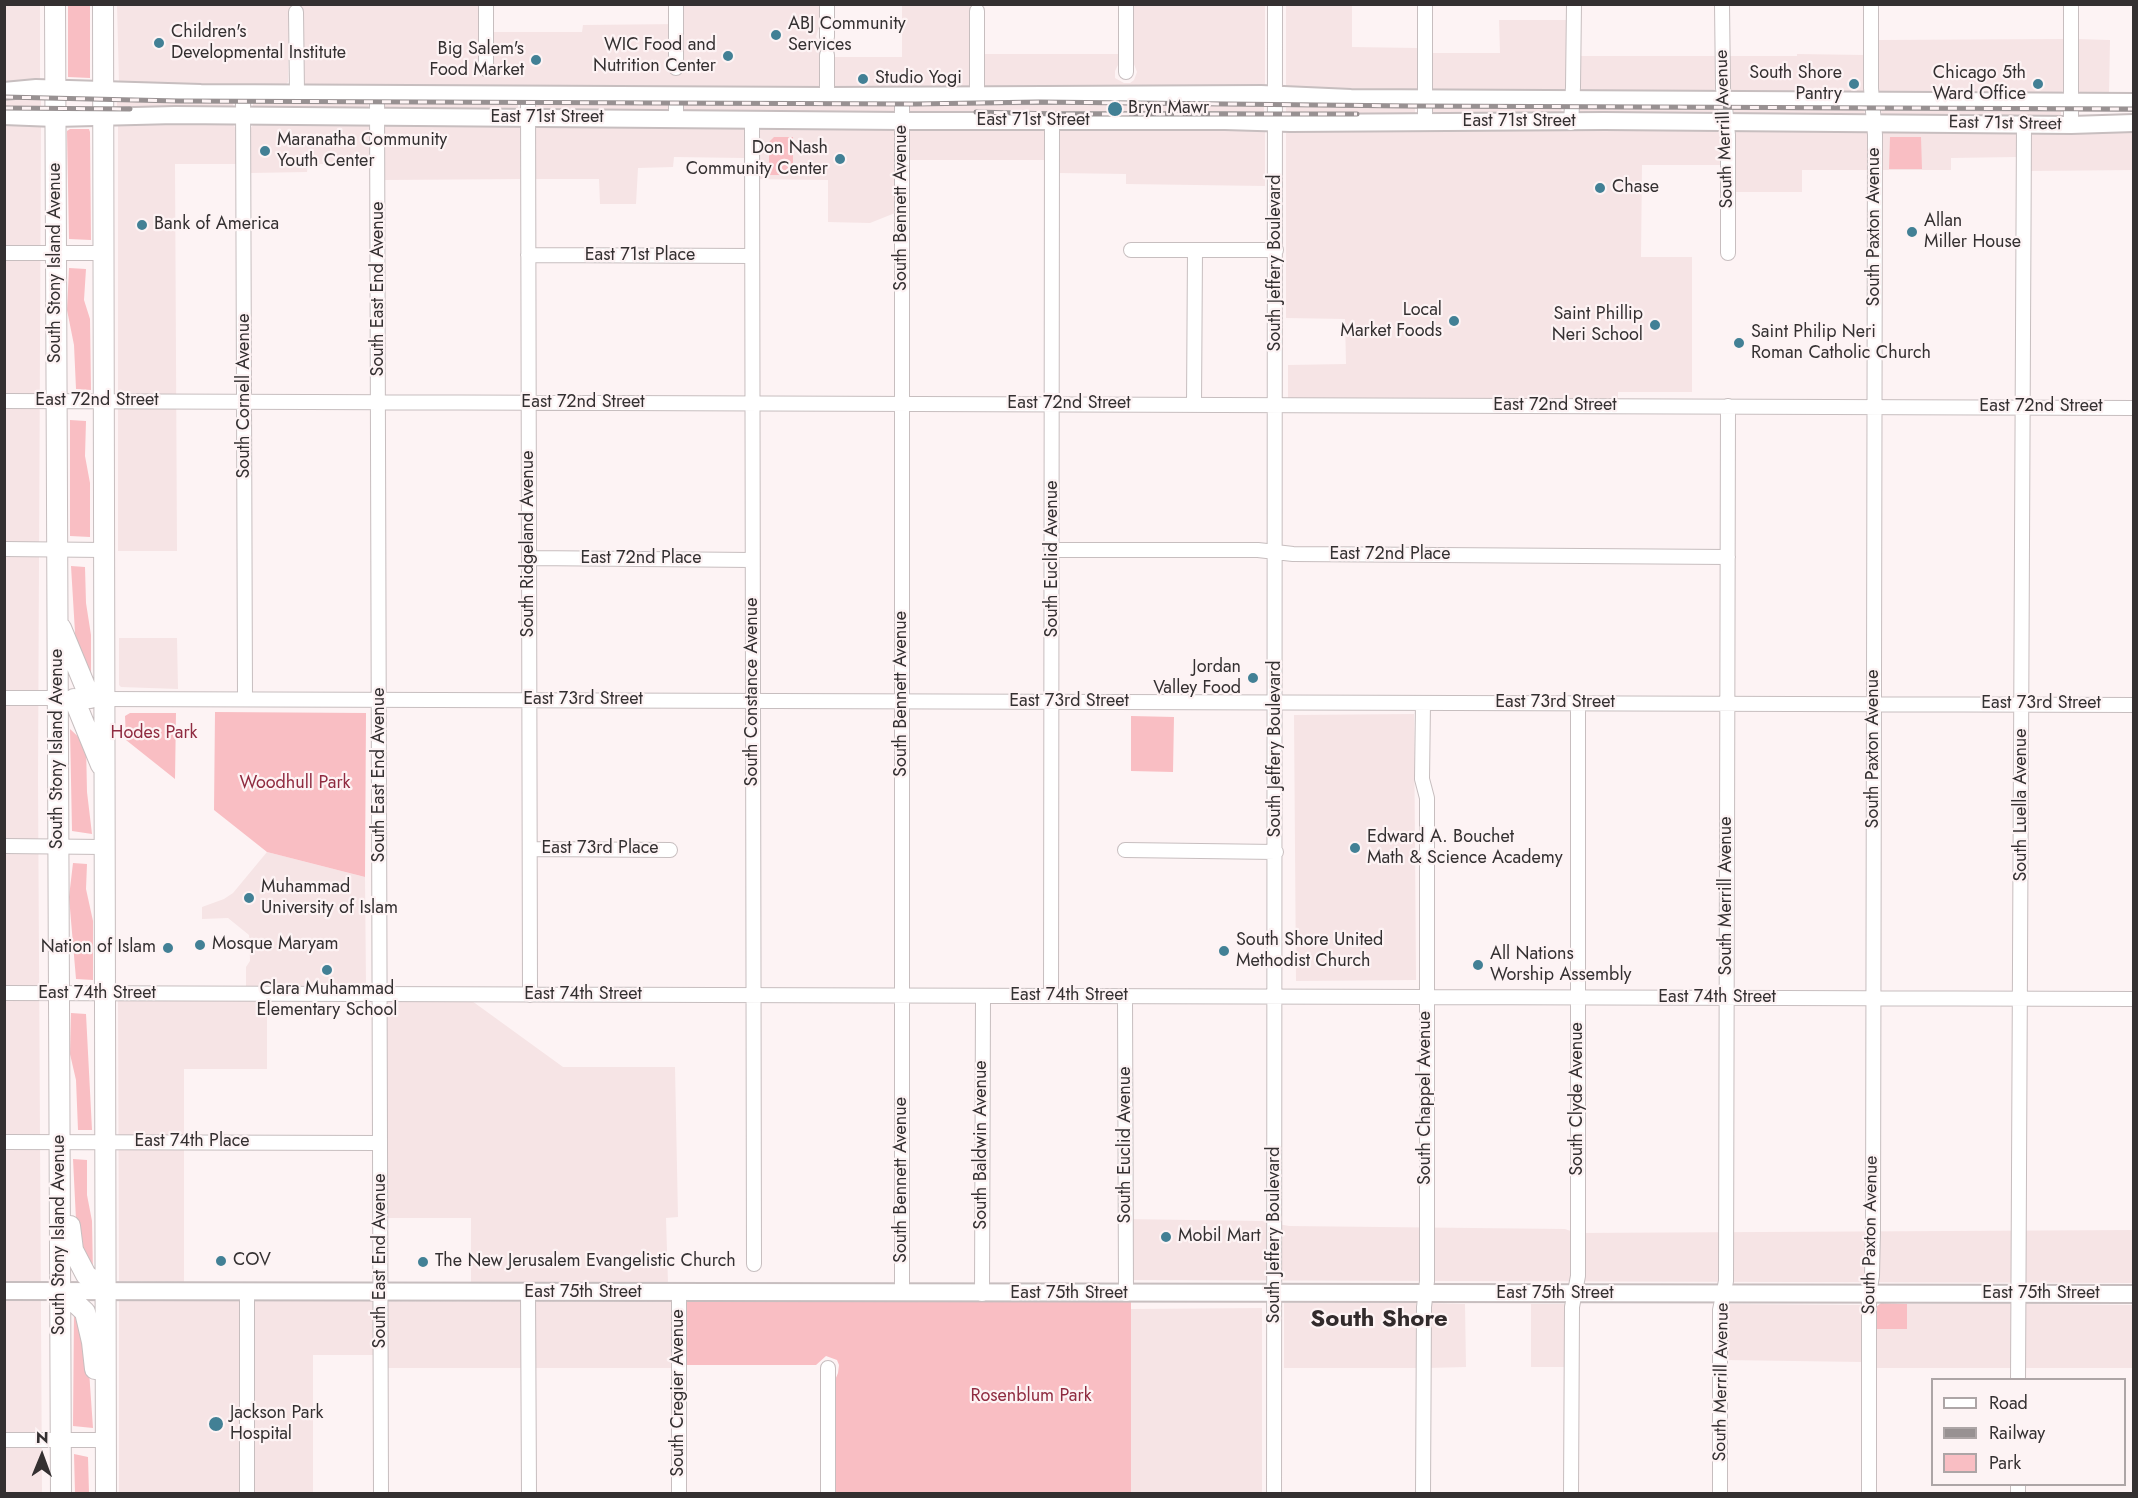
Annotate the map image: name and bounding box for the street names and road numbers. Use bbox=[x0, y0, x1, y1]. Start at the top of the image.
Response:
street label: South Merrill Avenue bbox=[1711, 49, 1739, 209]
street label: East 71st Street bbox=[490, 107, 604, 129]
street label: East 71st Street bbox=[976, 110, 1090, 132]
street label: East 71st Street bbox=[1462, 111, 1576, 133]
street label: East 71st Street bbox=[1948, 112, 2062, 136]
street label: South Bennett Avenue bbox=[891, 125, 913, 291]
street label: South Paxton Avenue bbox=[1864, 148, 1886, 306]
street label: South Stony Island Avenue bbox=[45, 163, 67, 363]
street label: South Jeffery Boulevard bbox=[1265, 175, 1287, 351]
street label: South East End Avenue bbox=[368, 202, 390, 376]
street label: East 71st Place bbox=[585, 245, 695, 267]
street label: South Cornell Avenue bbox=[234, 313, 256, 479]
street label: East 72nd Street bbox=[35, 390, 159, 412]
street label: East 72nd Street bbox=[521, 392, 645, 414]
street label: East 72nd Street bbox=[1007, 393, 1131, 415]
street label: East 72nd Street bbox=[1493, 395, 1617, 417]
street label: East 72nd Street bbox=[1979, 396, 2103, 418]
street label: South Ridgeland Avenue bbox=[518, 451, 540, 637]
street label: South Euclid Avenue bbox=[1042, 481, 1064, 637]
street label: East 72nd Place bbox=[1330, 544, 1450, 566]
street label: East 72nd Place bbox=[581, 548, 701, 570]
street label: South Constance Avenue bbox=[742, 598, 764, 786]
street label: South Bennett Avenue bbox=[891, 611, 913, 777]
street label: South Stony Island Avenue bbox=[47, 649, 69, 849]
street label: South Jeffery Boulevard bbox=[1265, 661, 1287, 837]
street label: South Paxton Avenue bbox=[1863, 670, 1885, 828]
street label: South East End Avenue bbox=[369, 688, 391, 862]
street label: East 73rd Street bbox=[523, 689, 643, 711]
street label: East 73rd Street bbox=[1009, 691, 1129, 713]
street label: East 73rd Street bbox=[1495, 692, 1615, 714]
street label: East 73rd Street bbox=[1981, 693, 2101, 715]
street label: South Luella Avenue bbox=[2011, 728, 2033, 882]
street label: South Merrill Avenue bbox=[1716, 817, 1738, 975]
street label: East 73rd Place bbox=[541, 838, 659, 860]
street label: East 74th Street bbox=[38, 983, 156, 1005]
street label: East 74th Street bbox=[524, 984, 642, 1006]
street label: East 74th Street bbox=[1010, 985, 1128, 1007]
street label: East 74th Street bbox=[1658, 987, 1776, 1009]
street label: South Chappel Avenue bbox=[1415, 1011, 1437, 1185]
street label: South Clyde Avenue bbox=[1567, 1022, 1589, 1176]
street label: South Baldwin Avenue bbox=[971, 1060, 993, 1230]
street label: South Euclid Avenue bbox=[1115, 1067, 1137, 1223]
street label: South Bennett Avenue bbox=[891, 1097, 913, 1263]
street label: East 74th Place bbox=[134, 1131, 250, 1153]
street label: South Stony Island Avenue bbox=[49, 1135, 71, 1335]
street label: South Jeffery Boulevard bbox=[1264, 1147, 1286, 1323]
street label: South Paxton Avenue bbox=[1859, 1155, 1883, 1315]
street label: South East End Avenue bbox=[370, 1174, 392, 1348]
street label: East 75th Street bbox=[524, 1282, 642, 1304]
street label: East 75th Street bbox=[1010, 1283, 1128, 1305]
street label: East 75th Street bbox=[1496, 1283, 1614, 1305]
street label: East 75th Street bbox=[1982, 1283, 2100, 1305]
street label: South Merrill Avenue bbox=[1710, 1302, 1734, 1462]
street label: South Cregier Avenue bbox=[668, 1309, 690, 1477]

